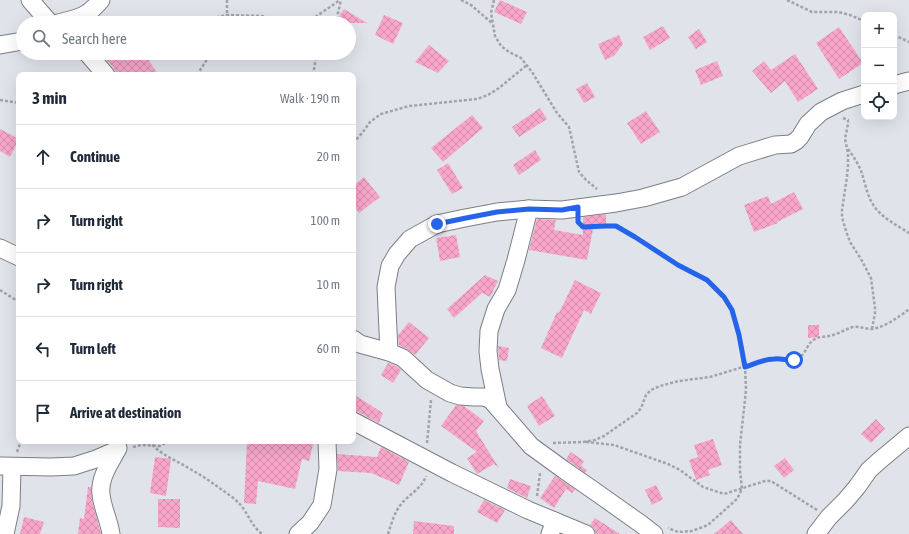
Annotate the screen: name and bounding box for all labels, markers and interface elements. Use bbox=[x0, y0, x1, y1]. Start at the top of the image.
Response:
map controls bbox=[861, 12, 897, 120]
button: + bbox=[861, 12, 897, 48]
search box bbox=[16, 16, 356, 60]
icon: search bbox=[30, 27, 52, 49]
text: Search here bbox=[62, 30, 127, 47]
button: − bbox=[861, 48, 897, 84]
button: locate bbox=[861, 84, 897, 120]
text: 3 min bbox=[32, 88, 67, 108]
text: Walk · 190 m bbox=[280, 91, 340, 106]
icon: ahead bbox=[32, 146, 54, 168]
text: Continue bbox=[70, 148, 120, 165]
text: 20 m bbox=[317, 149, 340, 164]
icon: right bbox=[32, 210, 54, 232]
text: Turn right bbox=[70, 212, 123, 229]
text: 100 m bbox=[311, 213, 340, 228]
route end bbox=[428, 215, 446, 233]
icon: right bbox=[32, 274, 54, 296]
text: Turn right bbox=[70, 276, 123, 293]
text: 10 m bbox=[317, 277, 340, 292]
icon: left bbox=[32, 338, 54, 360]
text: Turn left bbox=[70, 340, 116, 357]
text: 60 m bbox=[317, 341, 340, 356]
route start bbox=[785, 351, 803, 369]
icon: arrive bbox=[32, 402, 54, 424]
text: Arrive at destination bbox=[70, 404, 181, 421]

